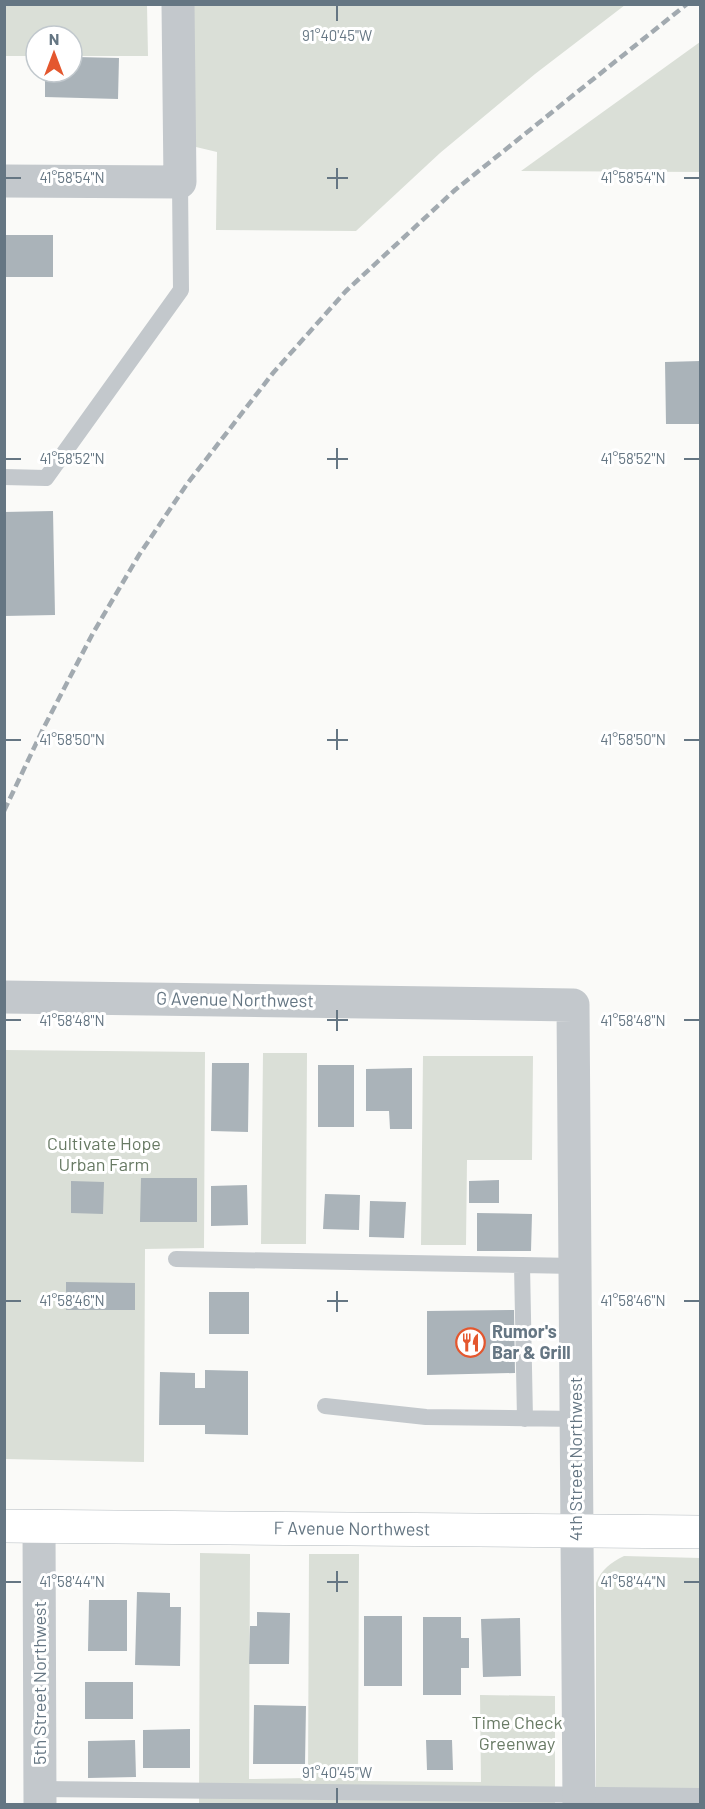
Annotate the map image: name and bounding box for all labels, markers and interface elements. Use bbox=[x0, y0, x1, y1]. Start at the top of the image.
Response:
north arrow bbox=[24, 24, 84, 84]
text: 91°40'45"W bbox=[302, 26, 372, 44]
text: N bbox=[49, 29, 59, 48]
text: 41°58'54"N bbox=[39, 168, 105, 186]
text: 41°58'54"N bbox=[600, 168, 666, 186]
text: 41°58'52"N bbox=[39, 449, 105, 467]
text: 41°58'52"N bbox=[600, 449, 666, 467]
text: 41°58'50"N bbox=[39, 730, 105, 748]
text: 41°58'50"N bbox=[600, 730, 666, 748]
street label: G Avenue Northwest bbox=[156, 987, 314, 1011]
text: 41°58'48"N bbox=[39, 1011, 105, 1029]
text: 41°58'48"N bbox=[600, 1011, 666, 1029]
park label: Cultivate Hope Urban Farm bbox=[47, 1132, 161, 1175]
text: 41°58'46"N bbox=[39, 1291, 105, 1309]
text: 41°58'46"N bbox=[600, 1291, 666, 1309]
place label: Rumor's Bar & Grill bbox=[492, 1320, 571, 1363]
restaurant icon: Rumor's Bar & Grill bbox=[455, 1326, 487, 1358]
street label: 4th Street Northwest bbox=[564, 1377, 586, 1541]
street label: F Avenue Northwest bbox=[273, 1516, 431, 1540]
text: 41°58'44"N bbox=[39, 1572, 105, 1590]
text: 41°58'44"N bbox=[600, 1572, 666, 1590]
street label: 5th Street Northwest bbox=[28, 1601, 50, 1765]
park label: Time Check Greenway bbox=[471, 1711, 563, 1754]
text: 91°40'45"W bbox=[302, 1763, 372, 1781]

